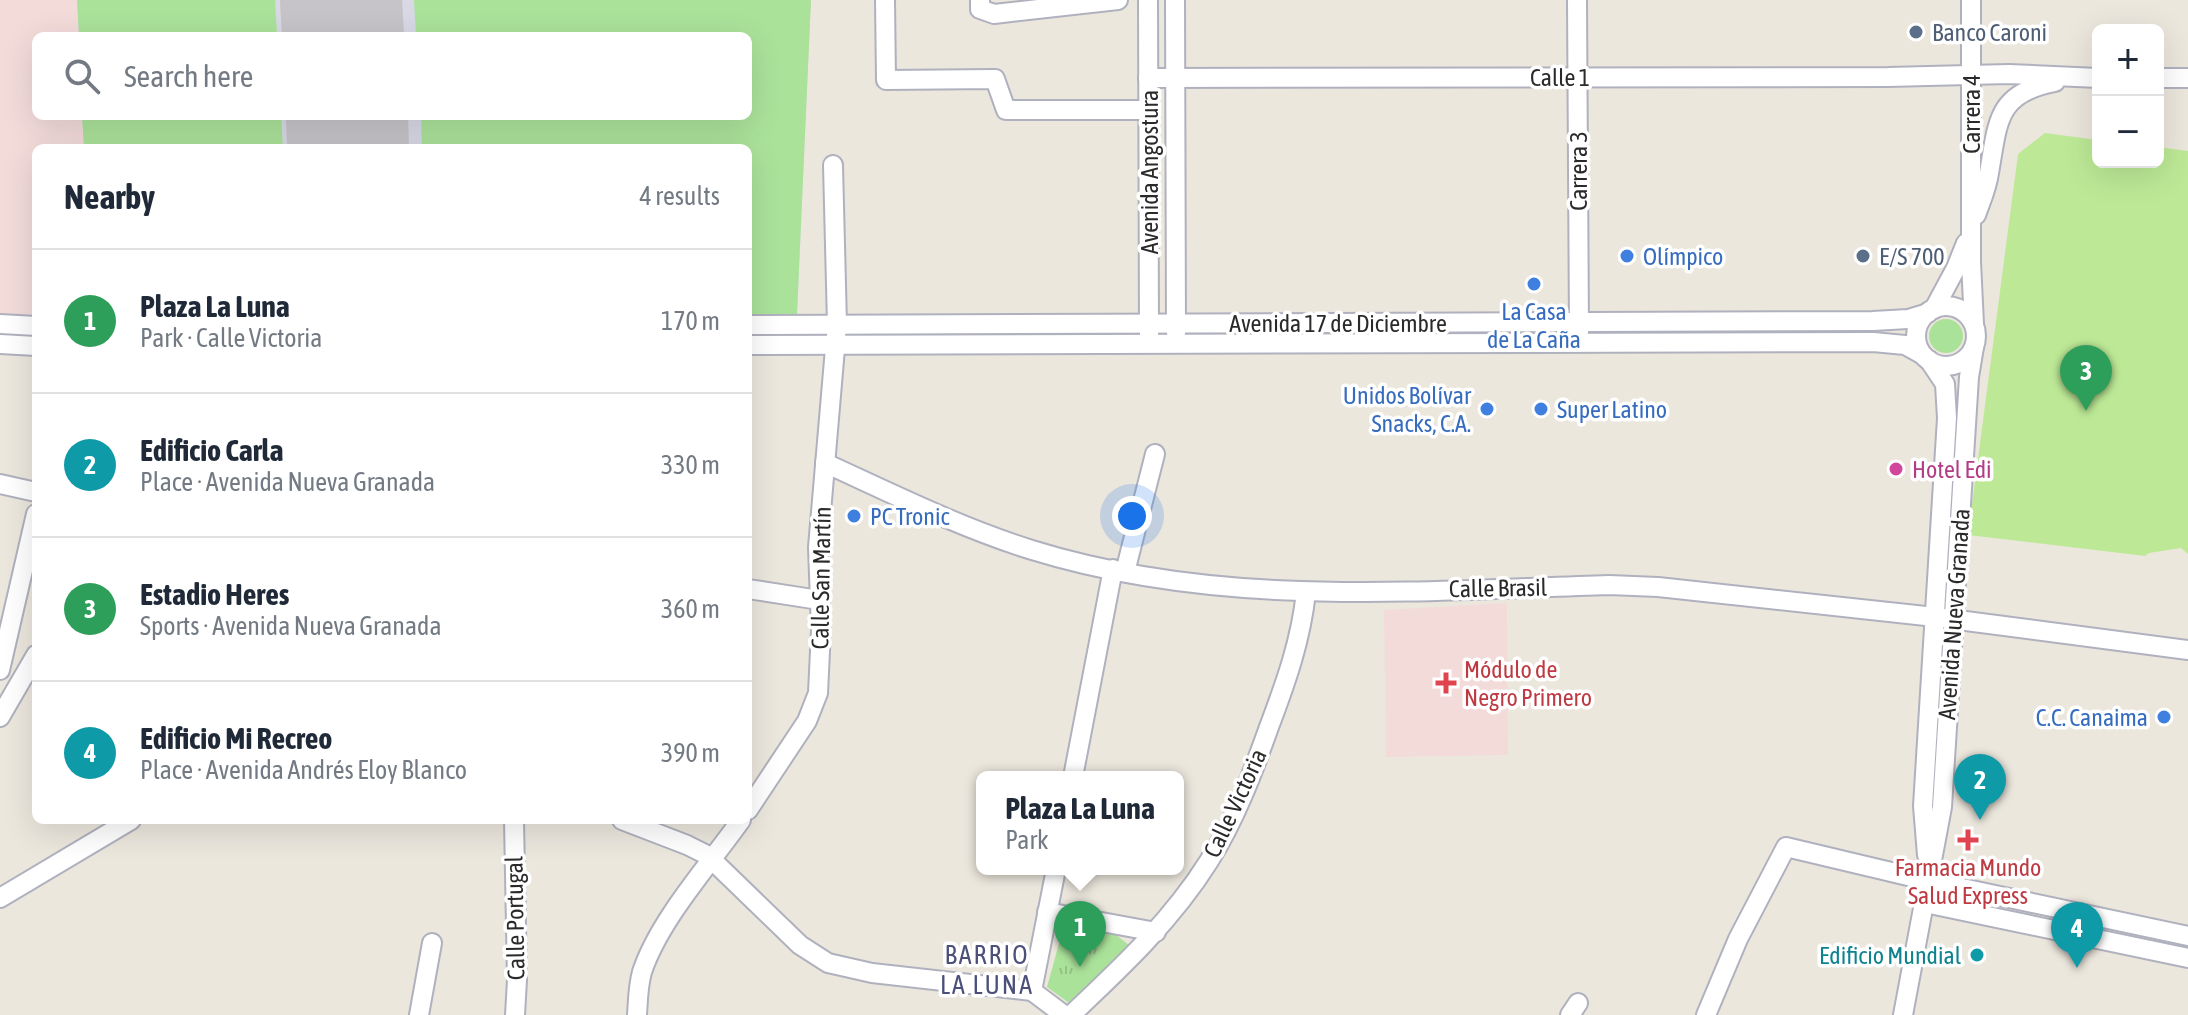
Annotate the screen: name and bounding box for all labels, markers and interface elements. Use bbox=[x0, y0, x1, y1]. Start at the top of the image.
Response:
place label: Banco Caroni bbox=[1932, 19, 2047, 46]
marker: Banco Caroni bbox=[1907, 23, 1925, 41]
map controls bbox=[2092, 24, 2164, 168]
button: + bbox=[2092, 24, 2164, 96]
search box bbox=[32, 32, 752, 120]
icon: search bbox=[60, 54, 104, 98]
text: Search here bbox=[124, 59, 253, 93]
street label: Calle 1 bbox=[1530, 64, 1590, 91]
street label: Carrera 4 bbox=[1958, 74, 1985, 154]
street label: Avenida Angostura bbox=[1136, 90, 1163, 254]
button: − bbox=[2092, 96, 2164, 168]
street label: Carrera 3 bbox=[1565, 131, 1592, 211]
text: Nearby bbox=[64, 177, 155, 216]
text: 4 results bbox=[639, 181, 720, 211]
place label: Olímpico bbox=[1643, 243, 1723, 270]
place label: E/S 700 bbox=[1879, 243, 1945, 270]
marker: Olímpico bbox=[1618, 247, 1636, 265]
marker: E/S 700 bbox=[1854, 247, 1872, 265]
marker: La Casa de La Caña bbox=[1525, 275, 1543, 293]
text: Plaza La Luna bbox=[140, 289, 290, 323]
place label: La Casa de La Caña bbox=[1487, 298, 1581, 353]
text: 1 bbox=[84, 306, 96, 336]
text: 170 m bbox=[661, 306, 720, 336]
street label: Avenida 17 de Diciembre bbox=[1229, 310, 1447, 337]
text: Park · Calle Victoria bbox=[140, 323, 322, 353]
pin: 3 bbox=[2060, 345, 2112, 411]
place label: Unidos Bolívar Snacks, C.A. bbox=[1343, 382, 1472, 437]
place label: Super Latino bbox=[1557, 396, 1667, 423]
marker: Unidos Bolívar Snacks, C.A. bbox=[1478, 400, 1496, 418]
marker: Super Latino bbox=[1532, 400, 1550, 418]
text: Edificio Carla bbox=[140, 433, 284, 467]
text: 2 bbox=[84, 450, 96, 480]
text: 330 m bbox=[661, 450, 720, 480]
place label: Hotel Edi bbox=[1912, 456, 1992, 483]
marker: Hotel Edi bbox=[1887, 460, 1905, 478]
text: Place · Avenida Nueva Granada bbox=[140, 467, 435, 497]
your location bbox=[1112, 496, 1152, 536]
place label: PC Tronic bbox=[870, 503, 949, 530]
street label: Calle San Martín bbox=[806, 506, 836, 650]
marker: PC Tronic bbox=[845, 507, 863, 525]
street label: Avenida Nueva Granada bbox=[1933, 508, 1975, 720]
street label: Calle Brasil bbox=[1449, 574, 1548, 602]
text: Estadio Heres bbox=[140, 577, 289, 611]
text: 3 bbox=[84, 594, 96, 624]
text: 360 m bbox=[661, 594, 720, 624]
text: Sports · Avenida Nueva Granada bbox=[140, 611, 441, 641]
place label: Módulo de Negro Primero bbox=[1464, 656, 1592, 711]
marker: Módulo de Negro Primero bbox=[1435, 672, 1457, 694]
place label: C.C. Canaima bbox=[2036, 704, 2148, 731]
marker: C.C. Canaima bbox=[2155, 708, 2173, 726]
text: Edificio Mi Recreo bbox=[140, 721, 332, 755]
text: 4 bbox=[84, 738, 96, 768]
text: 390 m bbox=[661, 738, 720, 768]
street label: Calle Victoria bbox=[1198, 745, 1272, 861]
pin: 2 bbox=[1954, 754, 2006, 820]
text: Place · Avenida Andrés Eloy Blanco bbox=[140, 755, 467, 785]
popup bbox=[976, 771, 1184, 875]
text: Plaza La Luna bbox=[1005, 791, 1155, 825]
text: Park bbox=[1005, 825, 1049, 855]
marker: Farmacia Mundo Salud Express bbox=[1959, 831, 1977, 849]
place label: Farmacia Mundo Salud Express bbox=[1895, 854, 2041, 909]
street label: Calle Portugal bbox=[500, 855, 530, 980]
pin: 1 bbox=[1054, 901, 1106, 967]
pin: 4 bbox=[2051, 902, 2103, 968]
district label: BARRIO LA LUNA bbox=[940, 940, 1034, 1000]
place label: Edificio Mundial bbox=[1819, 942, 1962, 969]
marker: Edificio Mundial bbox=[1968, 946, 1986, 964]

